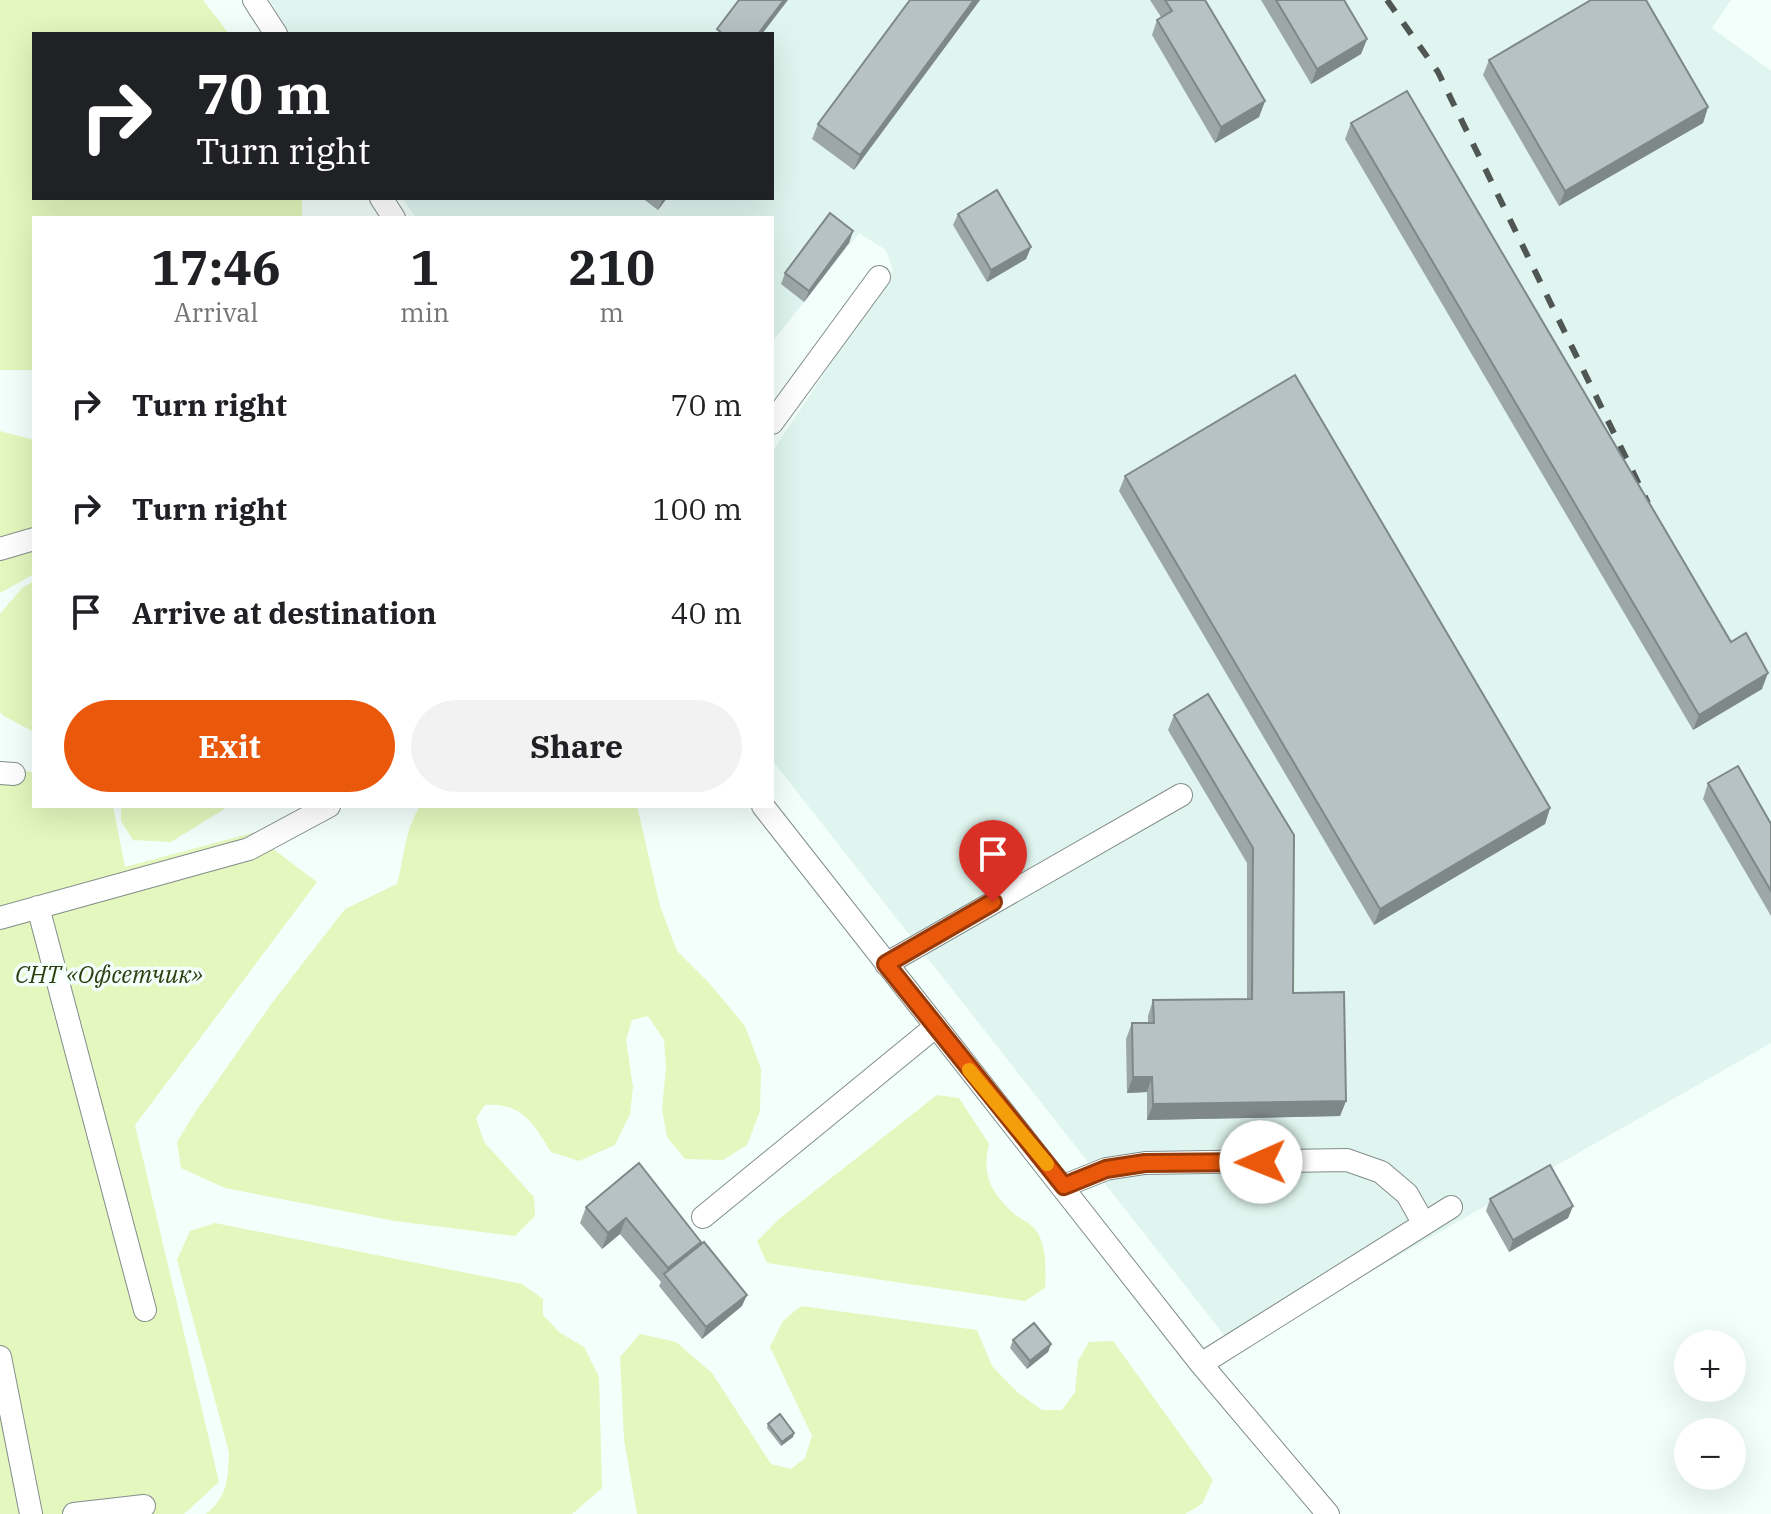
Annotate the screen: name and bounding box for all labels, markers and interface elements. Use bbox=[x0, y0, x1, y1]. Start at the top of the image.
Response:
text: 70 m bbox=[196, 57, 331, 129]
icon: right bbox=[64, 64, 168, 168]
text: Turn right bbox=[196, 127, 370, 174]
text: 17:46 bbox=[151, 236, 281, 298]
text: 1 bbox=[410, 236, 439, 298]
text: 210 bbox=[569, 236, 655, 298]
text: Arrival bbox=[174, 295, 258, 329]
text: min bbox=[400, 295, 449, 329]
text: m bbox=[599, 295, 624, 329]
icon: right bbox=[64, 382, 108, 426]
text: Turn right bbox=[132, 385, 287, 424]
text: 70 m bbox=[670, 385, 742, 424]
icon: right bbox=[64, 486, 108, 530]
text: Turn right bbox=[132, 489, 287, 528]
text: 100 m bbox=[652, 489, 742, 528]
icon: arrive bbox=[64, 590, 108, 634]
text: Arrive at destination bbox=[132, 593, 437, 632]
text: 40 m bbox=[670, 593, 742, 632]
button: Exit bbox=[64, 700, 395, 792]
button: Share bbox=[411, 700, 742, 792]
pin bbox=[959, 820, 1027, 902]
icon: arrive bbox=[971, 832, 1015, 876]
park label: СНТ «Офсетчик» bbox=[15, 958, 203, 990]
position arrow bbox=[1219, 1120, 1303, 1204]
map controls bbox=[1674, 1330, 1746, 1490]
button: + bbox=[1674, 1330, 1746, 1402]
button: − bbox=[1674, 1418, 1746, 1490]

